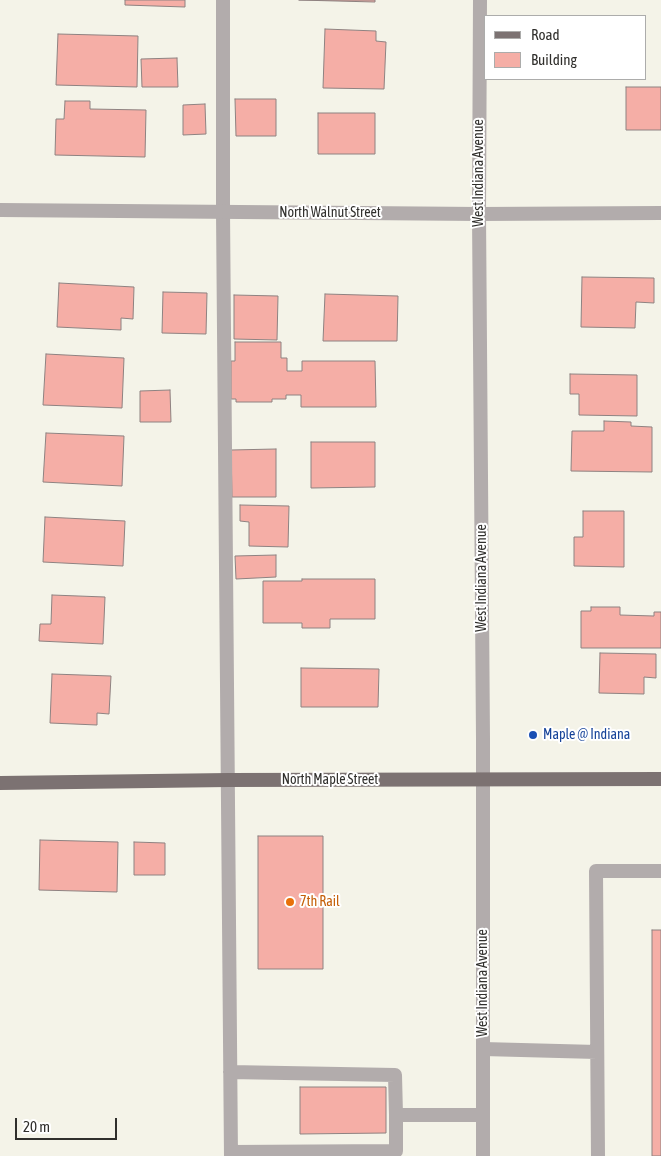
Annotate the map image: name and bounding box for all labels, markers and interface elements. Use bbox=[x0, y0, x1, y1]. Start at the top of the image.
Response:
legend bbox=[483, 15, 646, 80]
text: Road bbox=[531, 26, 560, 43]
text: Building bbox=[531, 51, 577, 68]
street label: West Indiana Avenue bbox=[471, 119, 487, 227]
street label: North Walnut Street bbox=[279, 205, 381, 221]
street label: West Indiana Avenue bbox=[474, 524, 490, 632]
place label: Maple @ Indiana bbox=[543, 727, 630, 743]
marker: Maple @ Indiana bbox=[527, 729, 539, 741]
street label: North Maple Street bbox=[282, 772, 378, 788]
place label: 7th Rail bbox=[300, 894, 340, 910]
marker: 7th Rail bbox=[284, 896, 296, 908]
street label: West Indiana Avenue bbox=[475, 929, 491, 1037]
scale bar bbox=[18, 1108, 120, 1140]
text: 20 m bbox=[23, 1118, 50, 1135]

